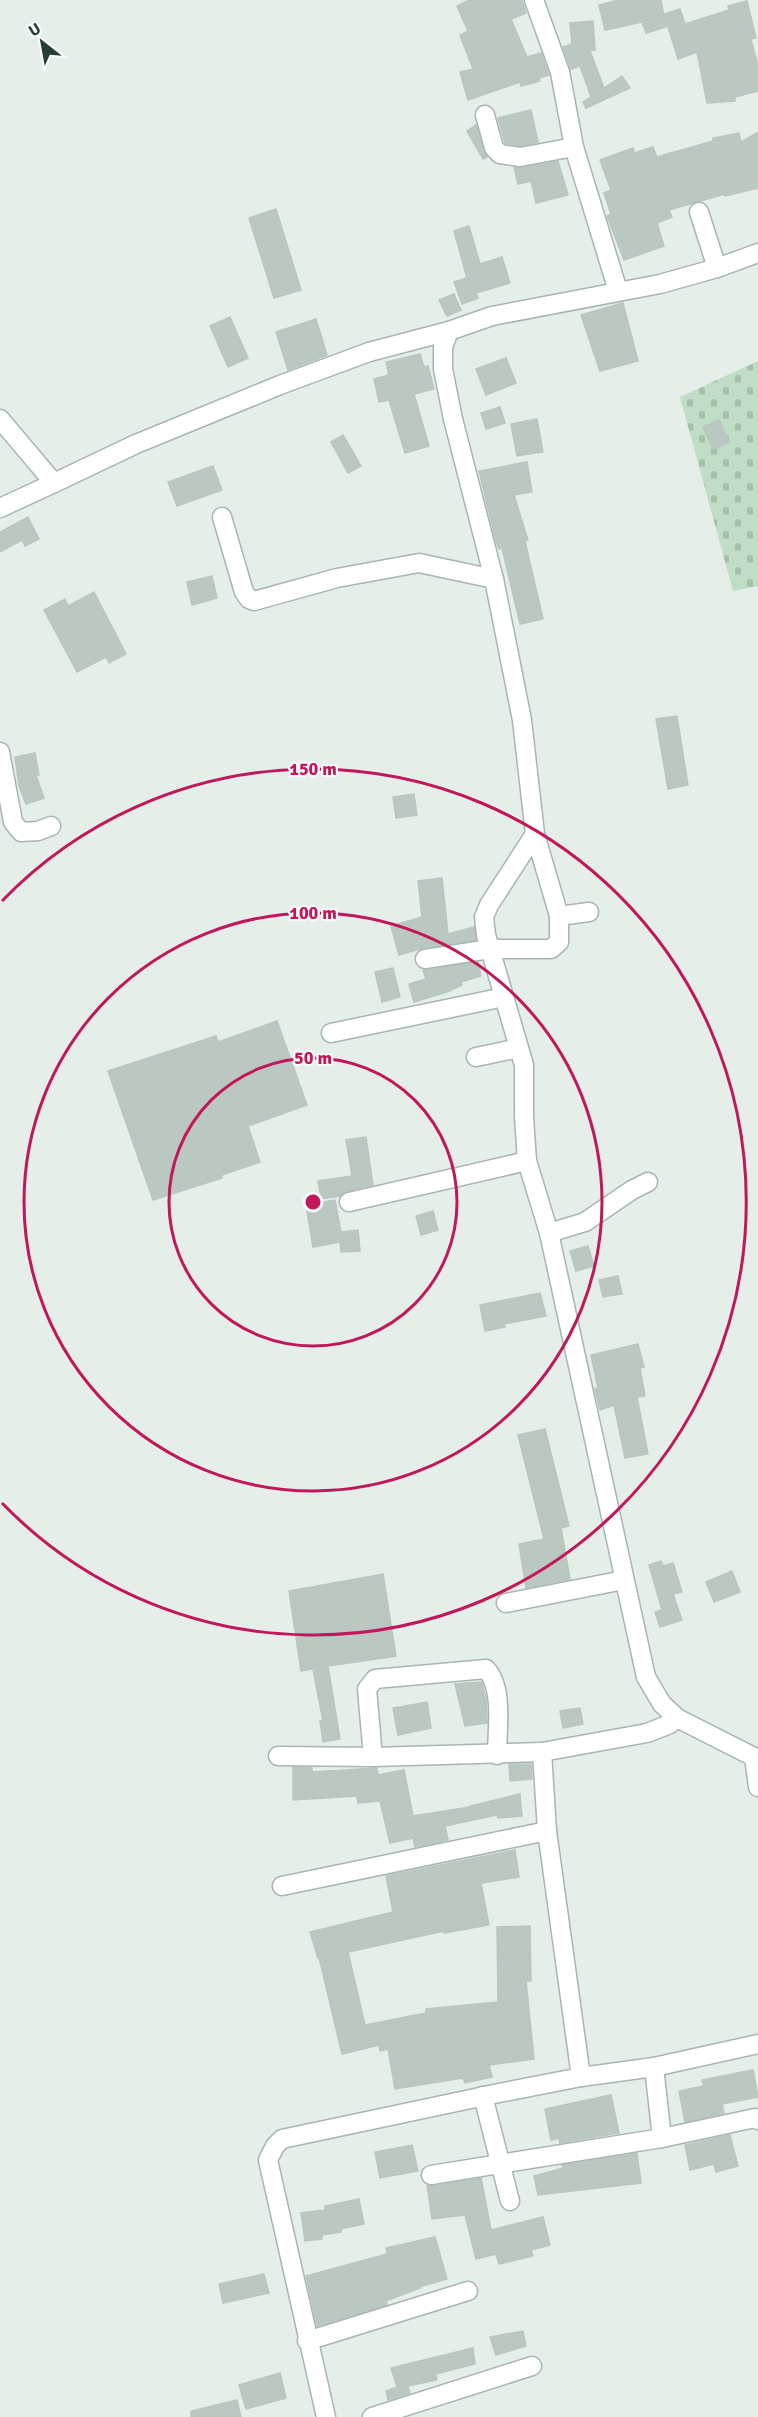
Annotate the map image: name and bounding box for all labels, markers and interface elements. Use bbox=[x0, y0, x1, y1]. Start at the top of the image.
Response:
north arrow bbox=[12, 12, 72, 72]
text: U bbox=[25, 19, 45, 41]
text: 150 m bbox=[289, 758, 337, 780]
text: 100 m bbox=[289, 902, 337, 924]
text: 50 m bbox=[294, 1047, 332, 1069]
centre of rings bbox=[303, 1192, 323, 1212]

